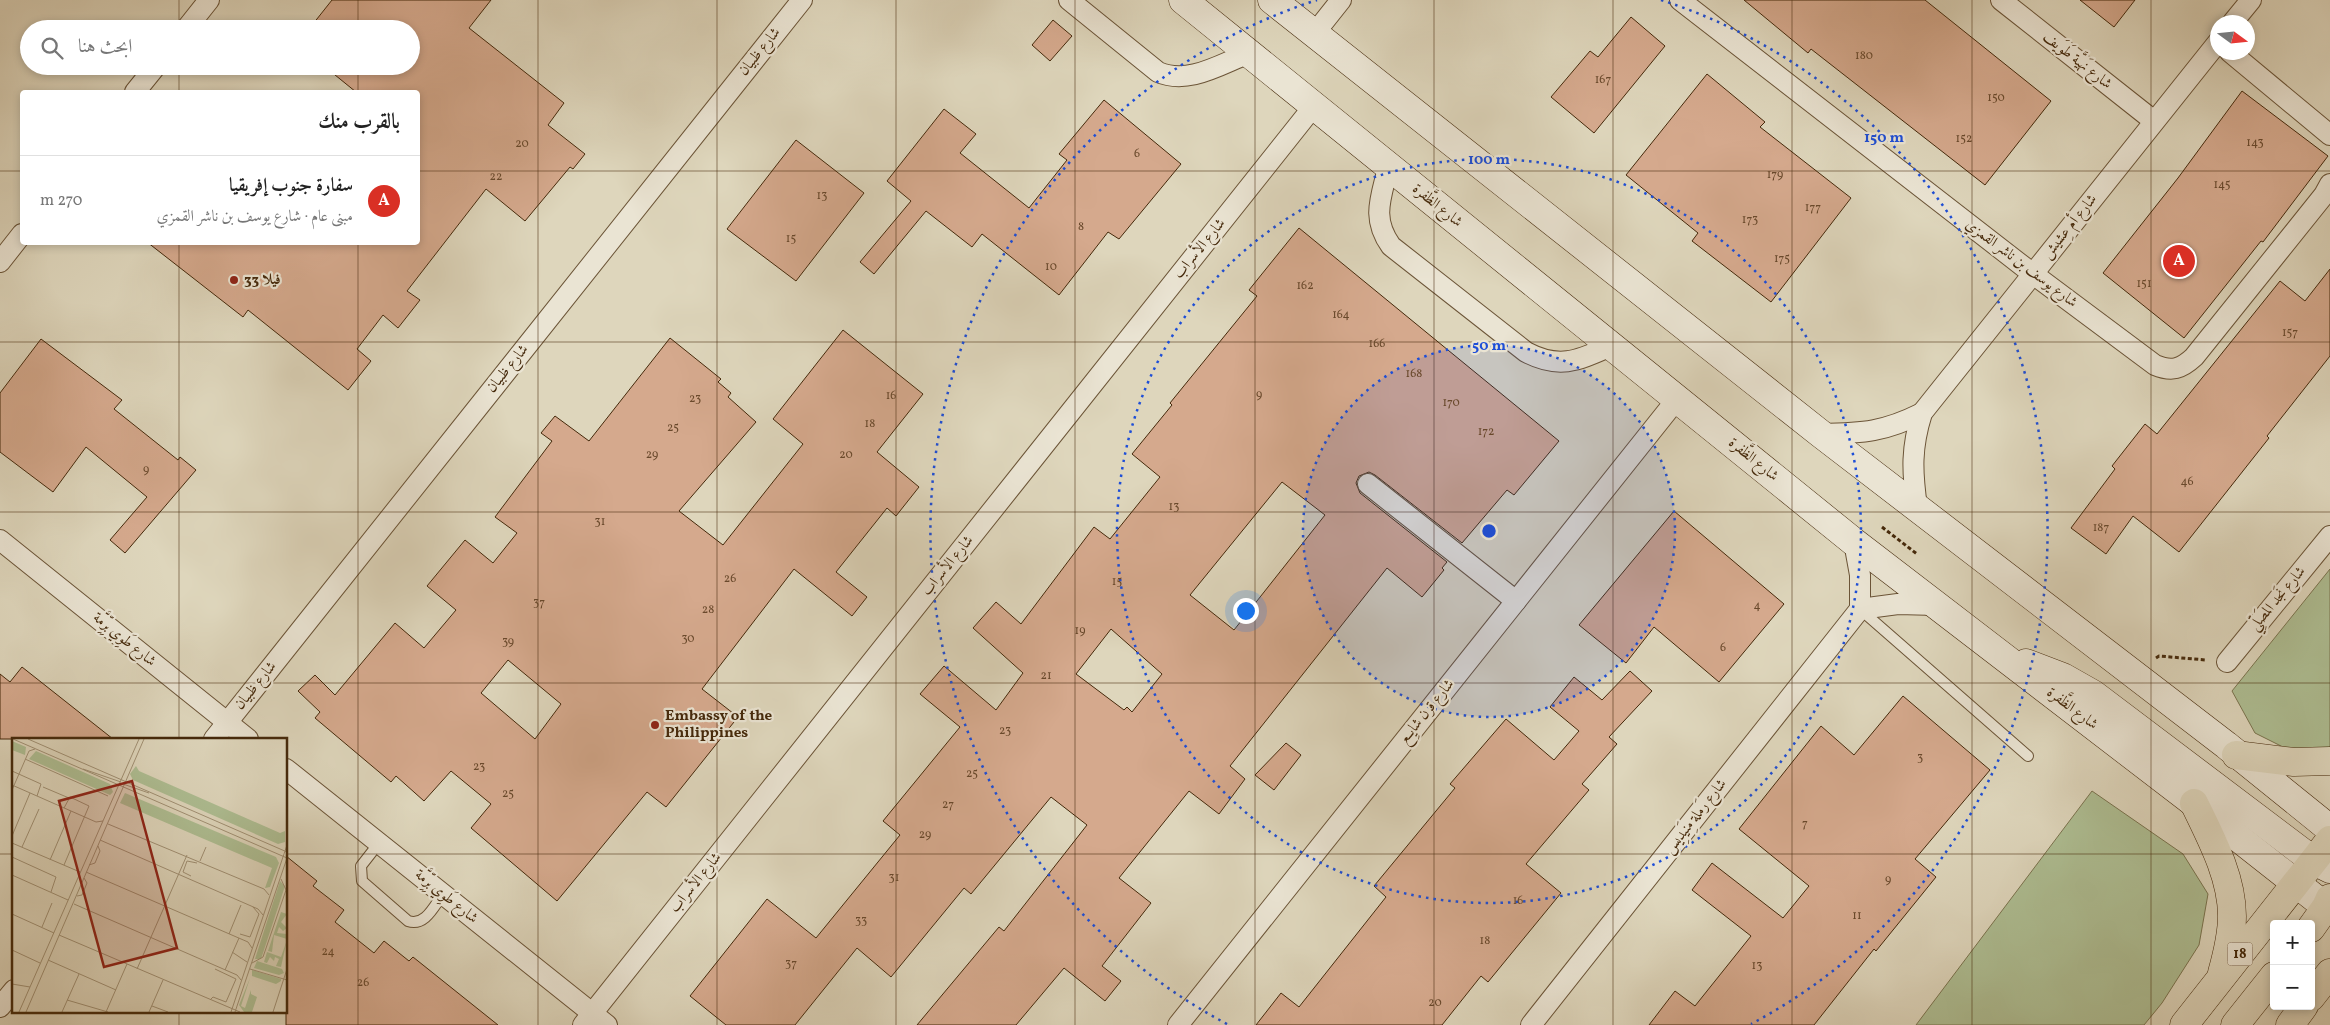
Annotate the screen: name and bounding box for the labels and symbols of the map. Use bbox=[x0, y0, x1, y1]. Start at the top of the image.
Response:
north arrow bbox=[2210, 15, 2255, 60]
street label: شارع ظبيان bbox=[734, 23, 787, 81]
street label: شارع نَهيَّة طَوَيف bbox=[2037, 24, 2118, 96]
house number: 180 bbox=[1855, 48, 1873, 64]
house number: 167 bbox=[1595, 72, 1611, 88]
house number: 150 bbox=[1987, 90, 2005, 106]
text: 150 m bbox=[1864, 128, 1904, 149]
house number: 152 bbox=[1956, 131, 1972, 147]
house number: 143 bbox=[2246, 135, 2264, 151]
house number: 20 bbox=[515, 136, 529, 152]
house number: 6 bbox=[1134, 146, 1140, 162]
text: 100 m bbox=[1468, 150, 1511, 171]
house number: 179 bbox=[1767, 167, 1783, 183]
house number: 22 bbox=[490, 169, 502, 185]
street label: شارع الظَّفرة bbox=[1407, 176, 1469, 234]
house number: 145 bbox=[2213, 177, 2231, 193]
house number: 13 bbox=[817, 188, 827, 204]
street label: شارع أم عِشيش bbox=[2036, 189, 2103, 264]
house number: 177 bbox=[1805, 200, 1821, 216]
house number: 173 bbox=[1742, 212, 1758, 228]
street label: شارع الأسراب bbox=[1167, 213, 1232, 284]
street label: شارع يوسف بن ناشر القمزي bbox=[1960, 215, 2082, 314]
house number: 8 bbox=[1078, 219, 1084, 235]
house number: 15 bbox=[786, 231, 796, 247]
pin: A bbox=[2163, 242, 2195, 280]
house number: 175 bbox=[1774, 251, 1790, 267]
house number: 10 bbox=[1045, 259, 1057, 275]
place label: فيلا 33 bbox=[244, 270, 281, 291]
marker: فيلا 33 bbox=[228, 274, 240, 286]
house number: 151 bbox=[2136, 276, 2152, 292]
house number: 162 bbox=[1296, 278, 1314, 294]
house number: 164 bbox=[1332, 307, 1350, 323]
house number: 157 bbox=[2282, 325, 2298, 341]
house number: 166 bbox=[1369, 336, 1385, 352]
text: 50 m bbox=[1472, 336, 1506, 357]
street label: شارع ظبيان bbox=[482, 340, 535, 398]
house number: 168 bbox=[1406, 366, 1422, 382]
house number: 9 bbox=[1256, 387, 1262, 403]
house number: 16 bbox=[886, 388, 896, 404]
house number: 23 bbox=[689, 391, 701, 407]
house number: 170 bbox=[1442, 395, 1460, 411]
house number: 18 bbox=[865, 416, 875, 432]
house number: 25 bbox=[667, 420, 679, 436]
house number: 172 bbox=[1478, 424, 1494, 440]
street label: شارع الظَّفرة bbox=[1723, 430, 1785, 488]
house number: 29 bbox=[646, 447, 658, 463]
house number: 20 bbox=[839, 447, 853, 463]
house number: 9 bbox=[143, 462, 149, 478]
house number: 46 bbox=[2180, 474, 2194, 490]
house number: 13 bbox=[1169, 499, 1179, 515]
house number: 31 bbox=[595, 514, 605, 530]
house number: 187 bbox=[2093, 520, 2109, 536]
centre of rings bbox=[1480, 522, 1498, 540]
street label: شارع الأسراب bbox=[915, 530, 980, 601]
street label: شارع نَجد المصَلِّي bbox=[2243, 561, 2313, 637]
house number: 26 bbox=[724, 571, 736, 587]
house number: 15 bbox=[1112, 574, 1122, 590]
house number: 37 bbox=[533, 595, 545, 611]
your location bbox=[1233, 598, 1259, 624]
house number: 4 bbox=[1753, 598, 1761, 614]
house number: 28 bbox=[702, 602, 714, 618]
street label: شارع طَوِي بِرِّمَّة bbox=[87, 605, 162, 673]
house number: 19 bbox=[1075, 623, 1085, 639]
house number: 30 bbox=[681, 631, 695, 647]
house number: 39 bbox=[502, 634, 514, 650]
house number: 6 bbox=[1720, 640, 1726, 656]
street label: شارع ظبيان bbox=[230, 657, 283, 715]
house number: 21 bbox=[1040, 668, 1052, 684]
street label: شارع قرن شايِع bbox=[1394, 675, 1461, 750]
street label: شارع الظَّفرة bbox=[2041, 680, 2104, 736]
place label: Embassy of the Philippines bbox=[665, 706, 773, 744]
marker: Embassy of the Philippines bbox=[649, 719, 661, 731]
house number: 23 bbox=[999, 723, 1011, 739]
inset map bbox=[12, 738, 288, 1012]
house number: 3 bbox=[1917, 750, 1923, 766]
house number: 23 bbox=[473, 759, 485, 775]
house number: 25 bbox=[966, 766, 978, 782]
street label: شارع رَملة مِنَيدِيس bbox=[1658, 774, 1733, 860]
house number: 25 bbox=[502, 786, 514, 802]
house number: 27 bbox=[942, 797, 954, 813]
house number: 7 bbox=[1802, 816, 1808, 832]
house number: 29 bbox=[919, 827, 931, 843]
street label: شارع الأسراب bbox=[663, 847, 728, 918]
street label: شارع طَوِي بِرِّمَّة bbox=[409, 862, 484, 930]
house number: 31 bbox=[889, 870, 899, 886]
house number: 9 bbox=[1885, 872, 1891, 888]
house number: 16 bbox=[1513, 893, 1523, 909]
house number: 11 bbox=[1852, 908, 1862, 924]
house number: 33 bbox=[855, 913, 867, 929]
house number: 18 bbox=[1480, 933, 1490, 949]
road number: 18 bbox=[2228, 942, 2252, 966]
house number: 24 bbox=[321, 944, 335, 960]
house number: 37 bbox=[785, 956, 797, 972]
house number: 13 bbox=[1752, 958, 1762, 974]
house number: 26 bbox=[357, 975, 369, 991]
house number: 20 bbox=[1428, 995, 1442, 1011]

